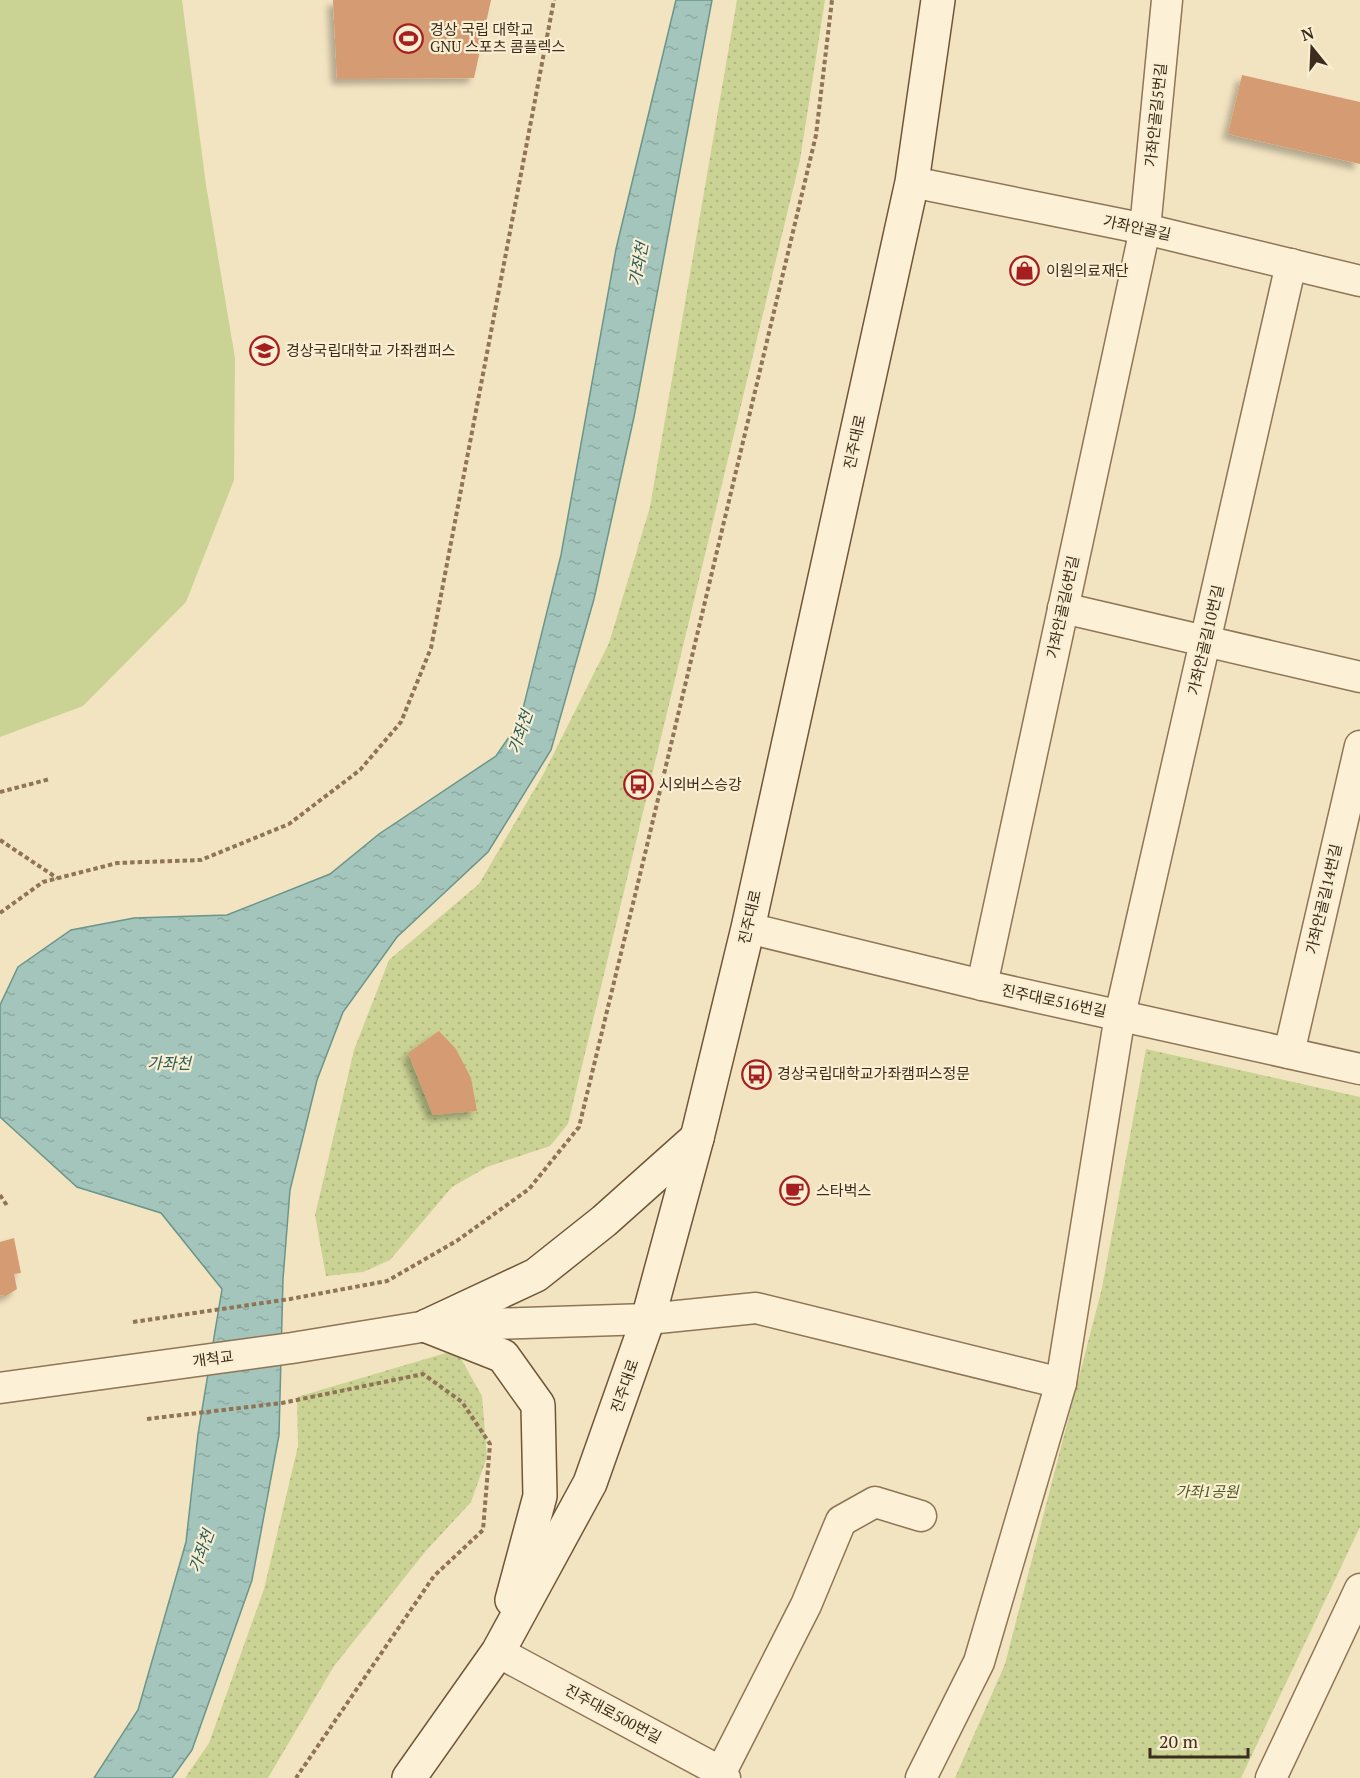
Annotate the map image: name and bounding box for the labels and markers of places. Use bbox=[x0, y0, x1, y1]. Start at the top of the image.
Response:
place label: 경상 국립 대학교 GNU 스포츠 콤플렉스 bbox=[430, 19, 565, 56]
sports icon: 경상 국립 대학교 GNU 스포츠 콤플렉스 bbox=[393, 23, 425, 55]
shop icon: 이원의료재단 bbox=[1009, 255, 1041, 287]
place label: 이원의료재단 bbox=[1046, 260, 1129, 280]
school or university icon: 경상국립대학교 가좌캠퍼스 bbox=[249, 335, 281, 367]
place label: 경상국립대학교 가좌캠퍼스 bbox=[286, 340, 455, 360]
bus stop icon: 시외버스승강 bbox=[622, 769, 654, 801]
place label: 시외버스승강 bbox=[659, 774, 742, 794]
bus stop icon: 경상국립대학교가좌캠퍼스정문 bbox=[740, 1058, 772, 1090]
place label: 경상국립대학교가좌캠퍼스정문 bbox=[777, 1063, 970, 1083]
cafe icon: 스타벅스 bbox=[779, 1175, 811, 1207]
place label: 스타벅스 bbox=[816, 1180, 871, 1200]

